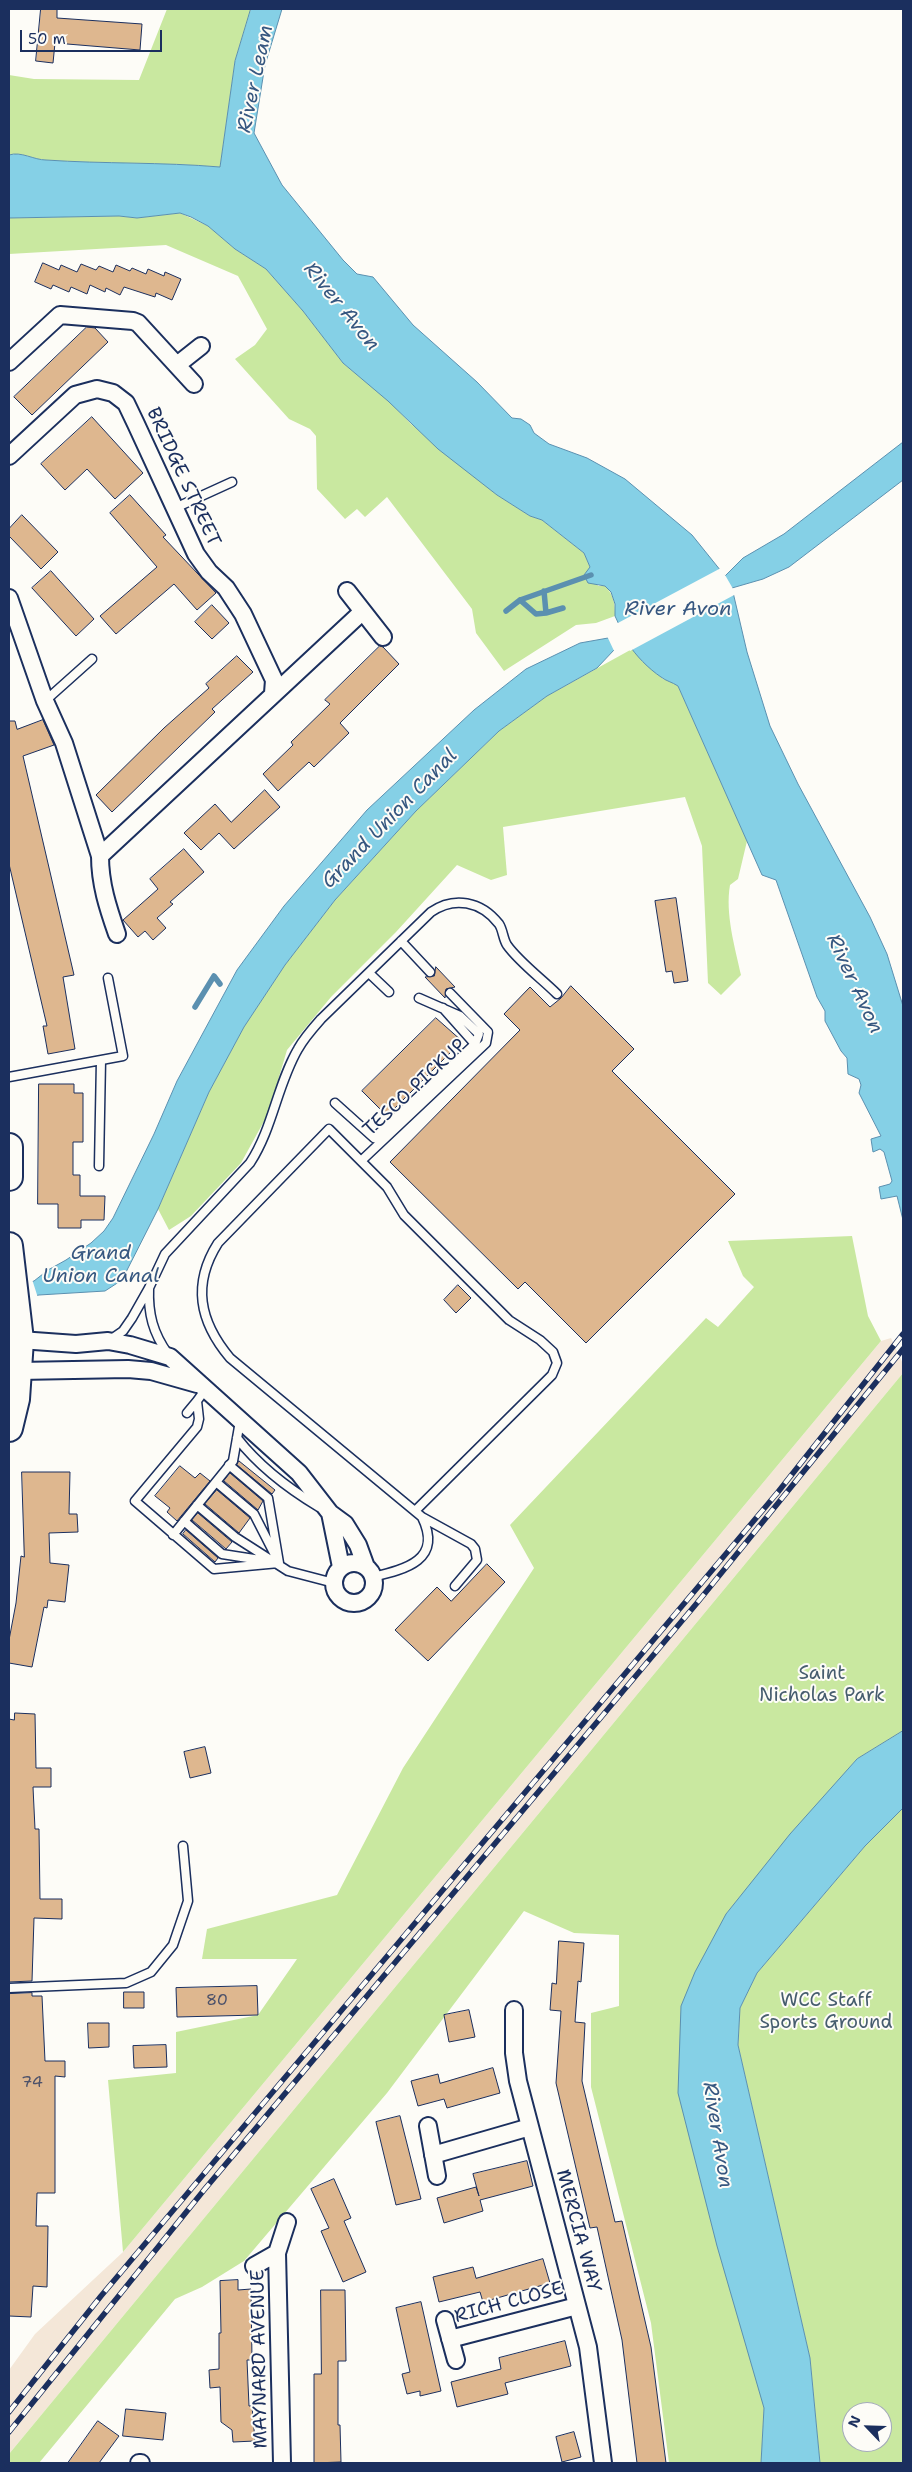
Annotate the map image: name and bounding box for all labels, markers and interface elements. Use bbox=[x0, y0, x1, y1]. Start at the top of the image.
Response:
scale bar bbox=[22, 20, 165, 52]
water label: River Leam bbox=[233, 23, 279, 135]
text: 50 m bbox=[28, 29, 66, 49]
water label: River Avon bbox=[298, 258, 384, 356]
street label: BRIDGE STREET bbox=[141, 404, 225, 550]
water label: River Avon bbox=[625, 598, 731, 622]
water label: Grand Union Canal bbox=[317, 744, 463, 894]
water label: River Avon bbox=[821, 930, 887, 1038]
street label: TESCO PICKUP bbox=[359, 1035, 471, 1141]
water label: Grand Union Canal bbox=[42, 1242, 160, 1289]
park label: Saint Nicholas Park bbox=[759, 1663, 885, 1707]
park label: WCC Staff Sports Ground bbox=[759, 1990, 893, 2034]
house number: 80 bbox=[206, 1991, 228, 2011]
house number: 74 bbox=[21, 2073, 43, 2093]
water label: River Avon bbox=[697, 2080, 737, 2190]
street label: MERCIA WAY bbox=[551, 2167, 605, 2295]
street label: MAYNARD AVENUE bbox=[247, 2269, 273, 2449]
street label: RICH CLOSE bbox=[452, 2277, 566, 2329]
north arrow bbox=[842, 2402, 892, 2452]
text: N bbox=[844, 2413, 865, 2430]

